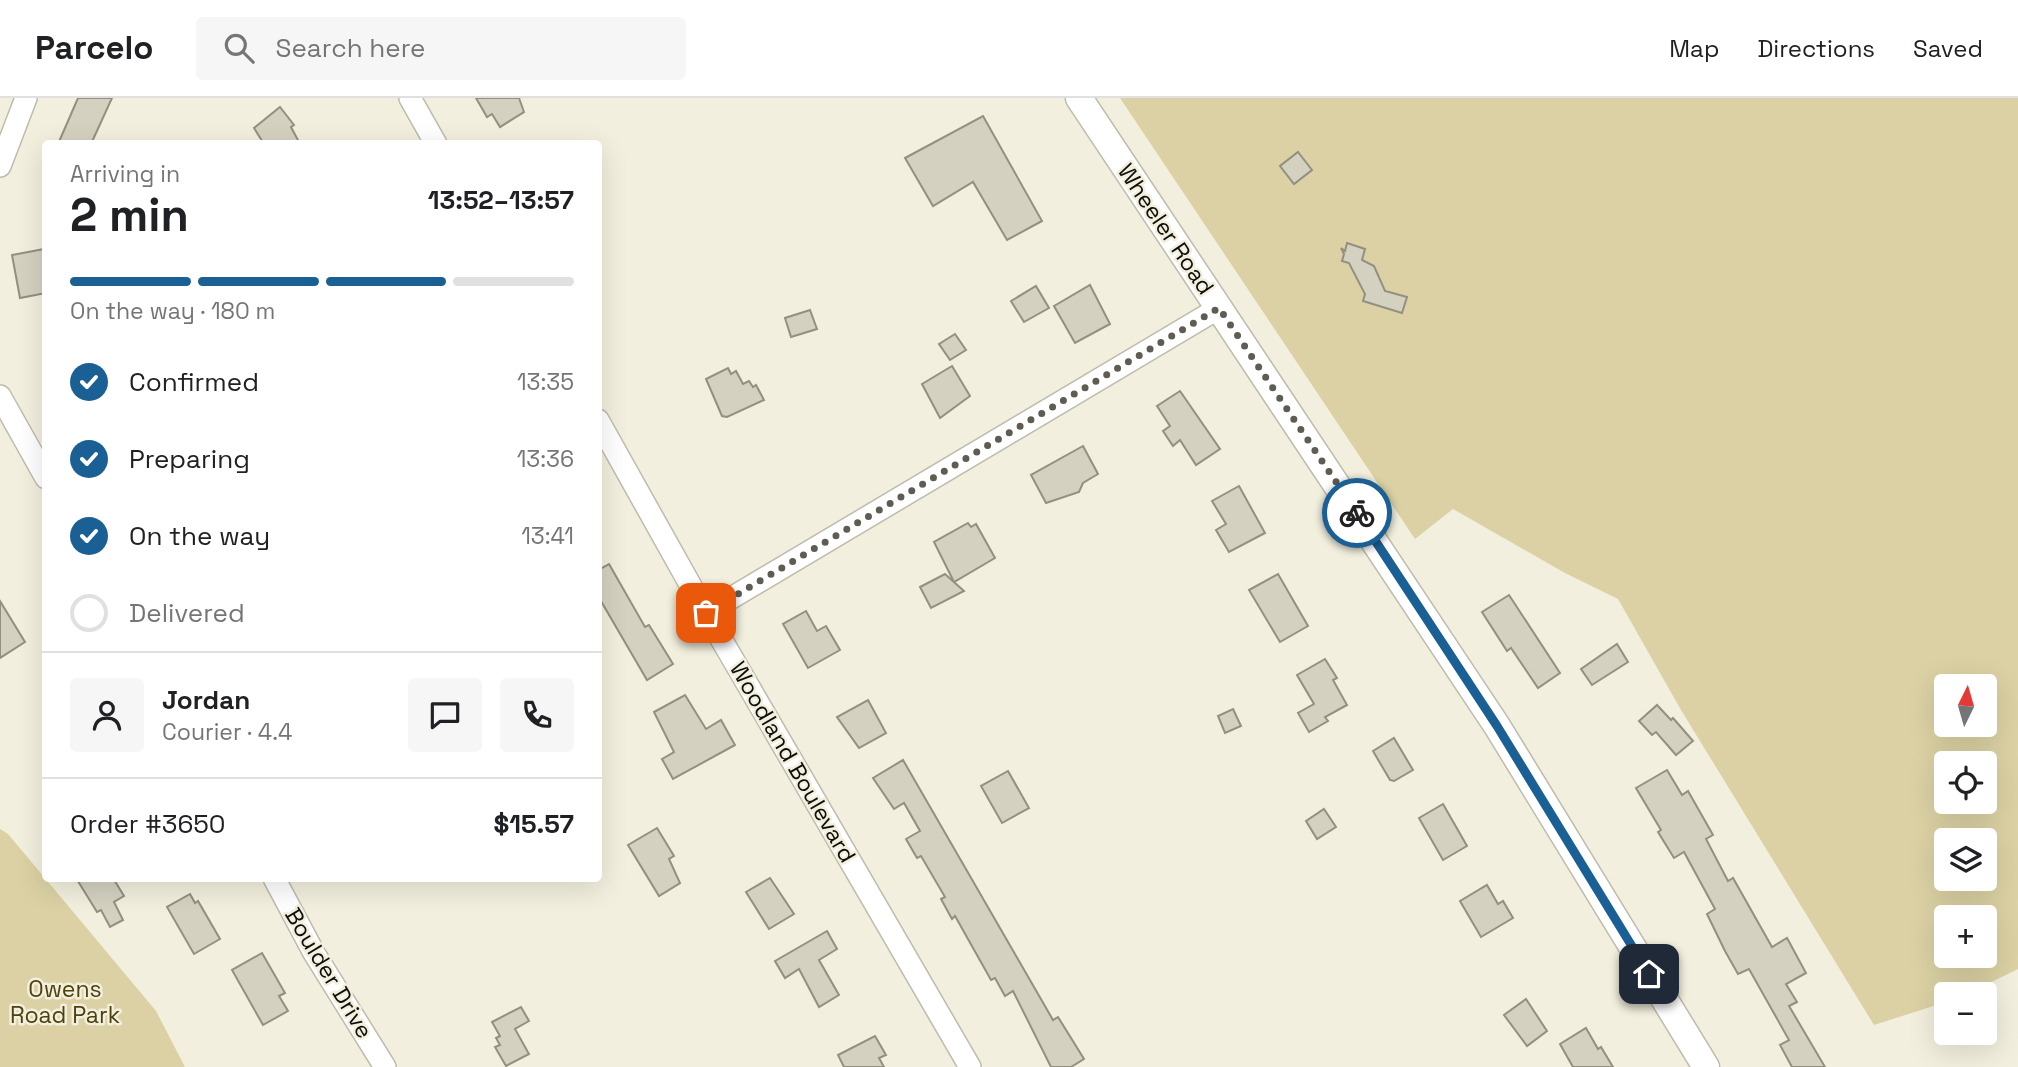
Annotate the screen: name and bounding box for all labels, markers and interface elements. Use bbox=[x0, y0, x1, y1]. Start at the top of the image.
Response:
search box bbox=[196, 17, 686, 80]
text: Parcelo bbox=[35, 27, 154, 69]
icon: search bbox=[220, 29, 258, 67]
text: Search here bbox=[276, 31, 425, 65]
text: Map bbox=[1669, 33, 1719, 64]
text: Directions bbox=[1757, 33, 1875, 64]
text: Saved bbox=[1913, 33, 1983, 64]
street label: Wheeler Road bbox=[1111, 158, 1221, 300]
text: Arriving in bbox=[70, 159, 180, 189]
text: 13:52–13:57 bbox=[428, 183, 574, 217]
text: 2 min bbox=[70, 186, 189, 244]
text: On the way · 180 m bbox=[70, 296, 275, 326]
icon: check bbox=[70, 363, 108, 401]
text: Confirmed bbox=[129, 365, 259, 399]
text: 13:35 bbox=[517, 367, 574, 397]
icon: check bbox=[70, 440, 108, 478]
text: Preparing bbox=[129, 442, 250, 476]
text: 13:36 bbox=[517, 444, 574, 474]
courier bbox=[1322, 478, 1392, 548]
icon: bike bbox=[1338, 494, 1376, 532]
icon: check bbox=[70, 517, 108, 555]
text: On the way bbox=[129, 519, 270, 553]
text: 13:41 bbox=[521, 521, 574, 551]
pin bbox=[676, 583, 736, 643]
icon: bag bbox=[687, 594, 725, 632]
text: Delivered bbox=[129, 596, 245, 630]
street label: Woodland Boulevard bbox=[723, 656, 863, 868]
north arrow bbox=[1934, 674, 1997, 737]
map controls bbox=[1934, 674, 1997, 1045]
button: person bbox=[70, 678, 144, 752]
button: chat bbox=[408, 678, 482, 752]
button: phone bbox=[500, 678, 574, 752]
text: Jordan bbox=[162, 683, 250, 717]
text: Courier · 4.4 bbox=[162, 717, 292, 747]
button: locate bbox=[1934, 751, 1997, 814]
text: Order #3650 bbox=[70, 807, 226, 841]
text: $15.57 bbox=[493, 807, 574, 841]
button: layers bbox=[1934, 828, 1997, 891]
street label: Boulder Drive bbox=[278, 902, 380, 1044]
button: + bbox=[1934, 905, 1997, 968]
pin bbox=[1619, 944, 1679, 1004]
icon: home bbox=[1630, 955, 1668, 993]
park label: Owens Road Park bbox=[10, 974, 120, 1030]
button: − bbox=[1934, 982, 1997, 1045]

